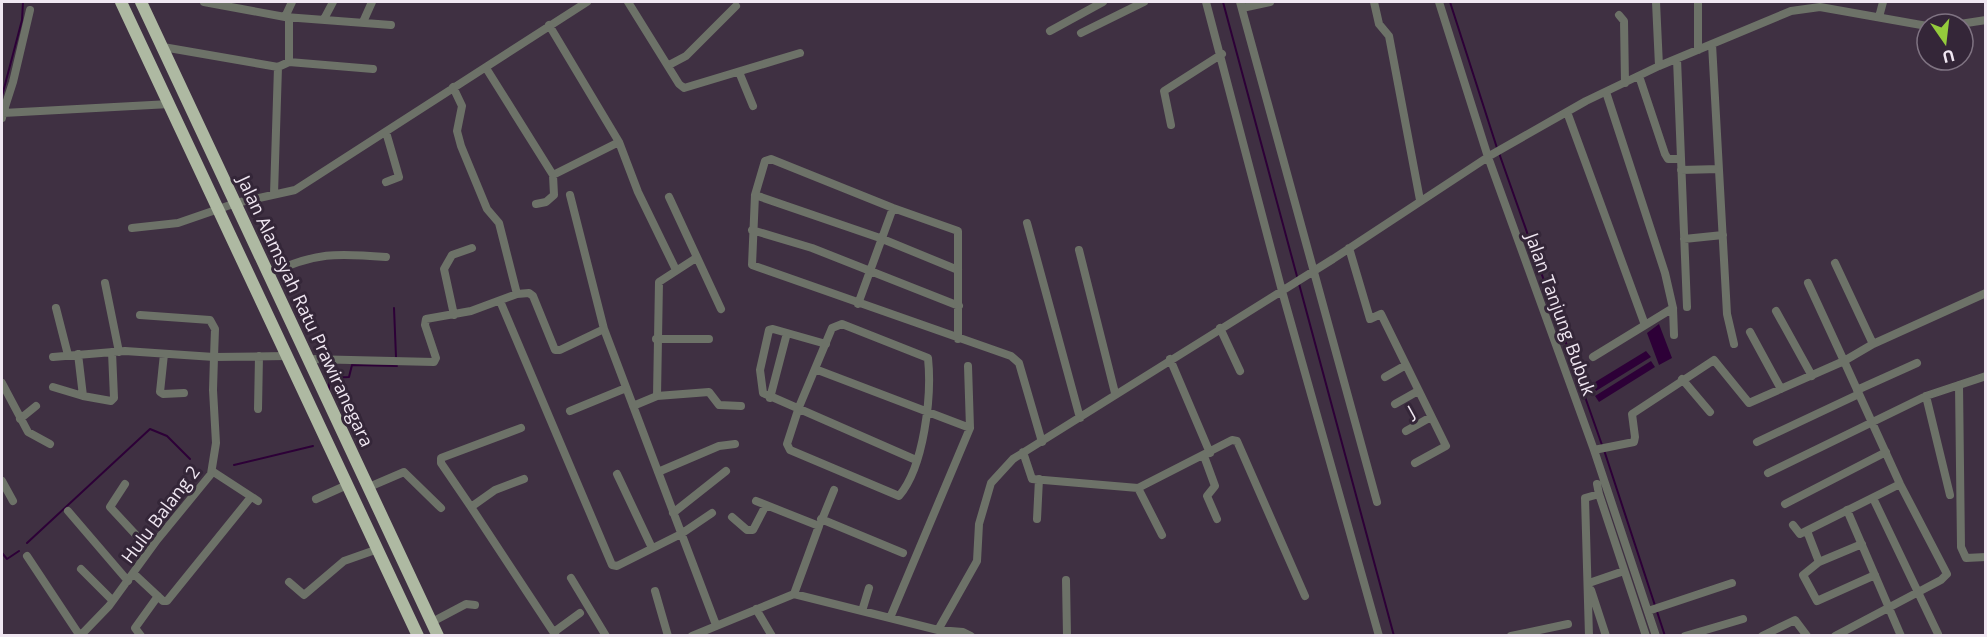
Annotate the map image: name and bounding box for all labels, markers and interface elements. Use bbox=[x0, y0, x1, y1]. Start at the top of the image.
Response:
north arrow bbox=[1915, 12, 1975, 72]
text: U bbox=[1940, 44, 1957, 69]
street label: Jalan Alamsyah Ratu Prawiranegara bbox=[232, 170, 380, 450]
street label: Jalan Tanjung Bubuk bbox=[1520, 228, 1602, 399]
street label: J bbox=[1401, 399, 1419, 424]
street label: Hulu Balang 2 bbox=[115, 460, 205, 568]

